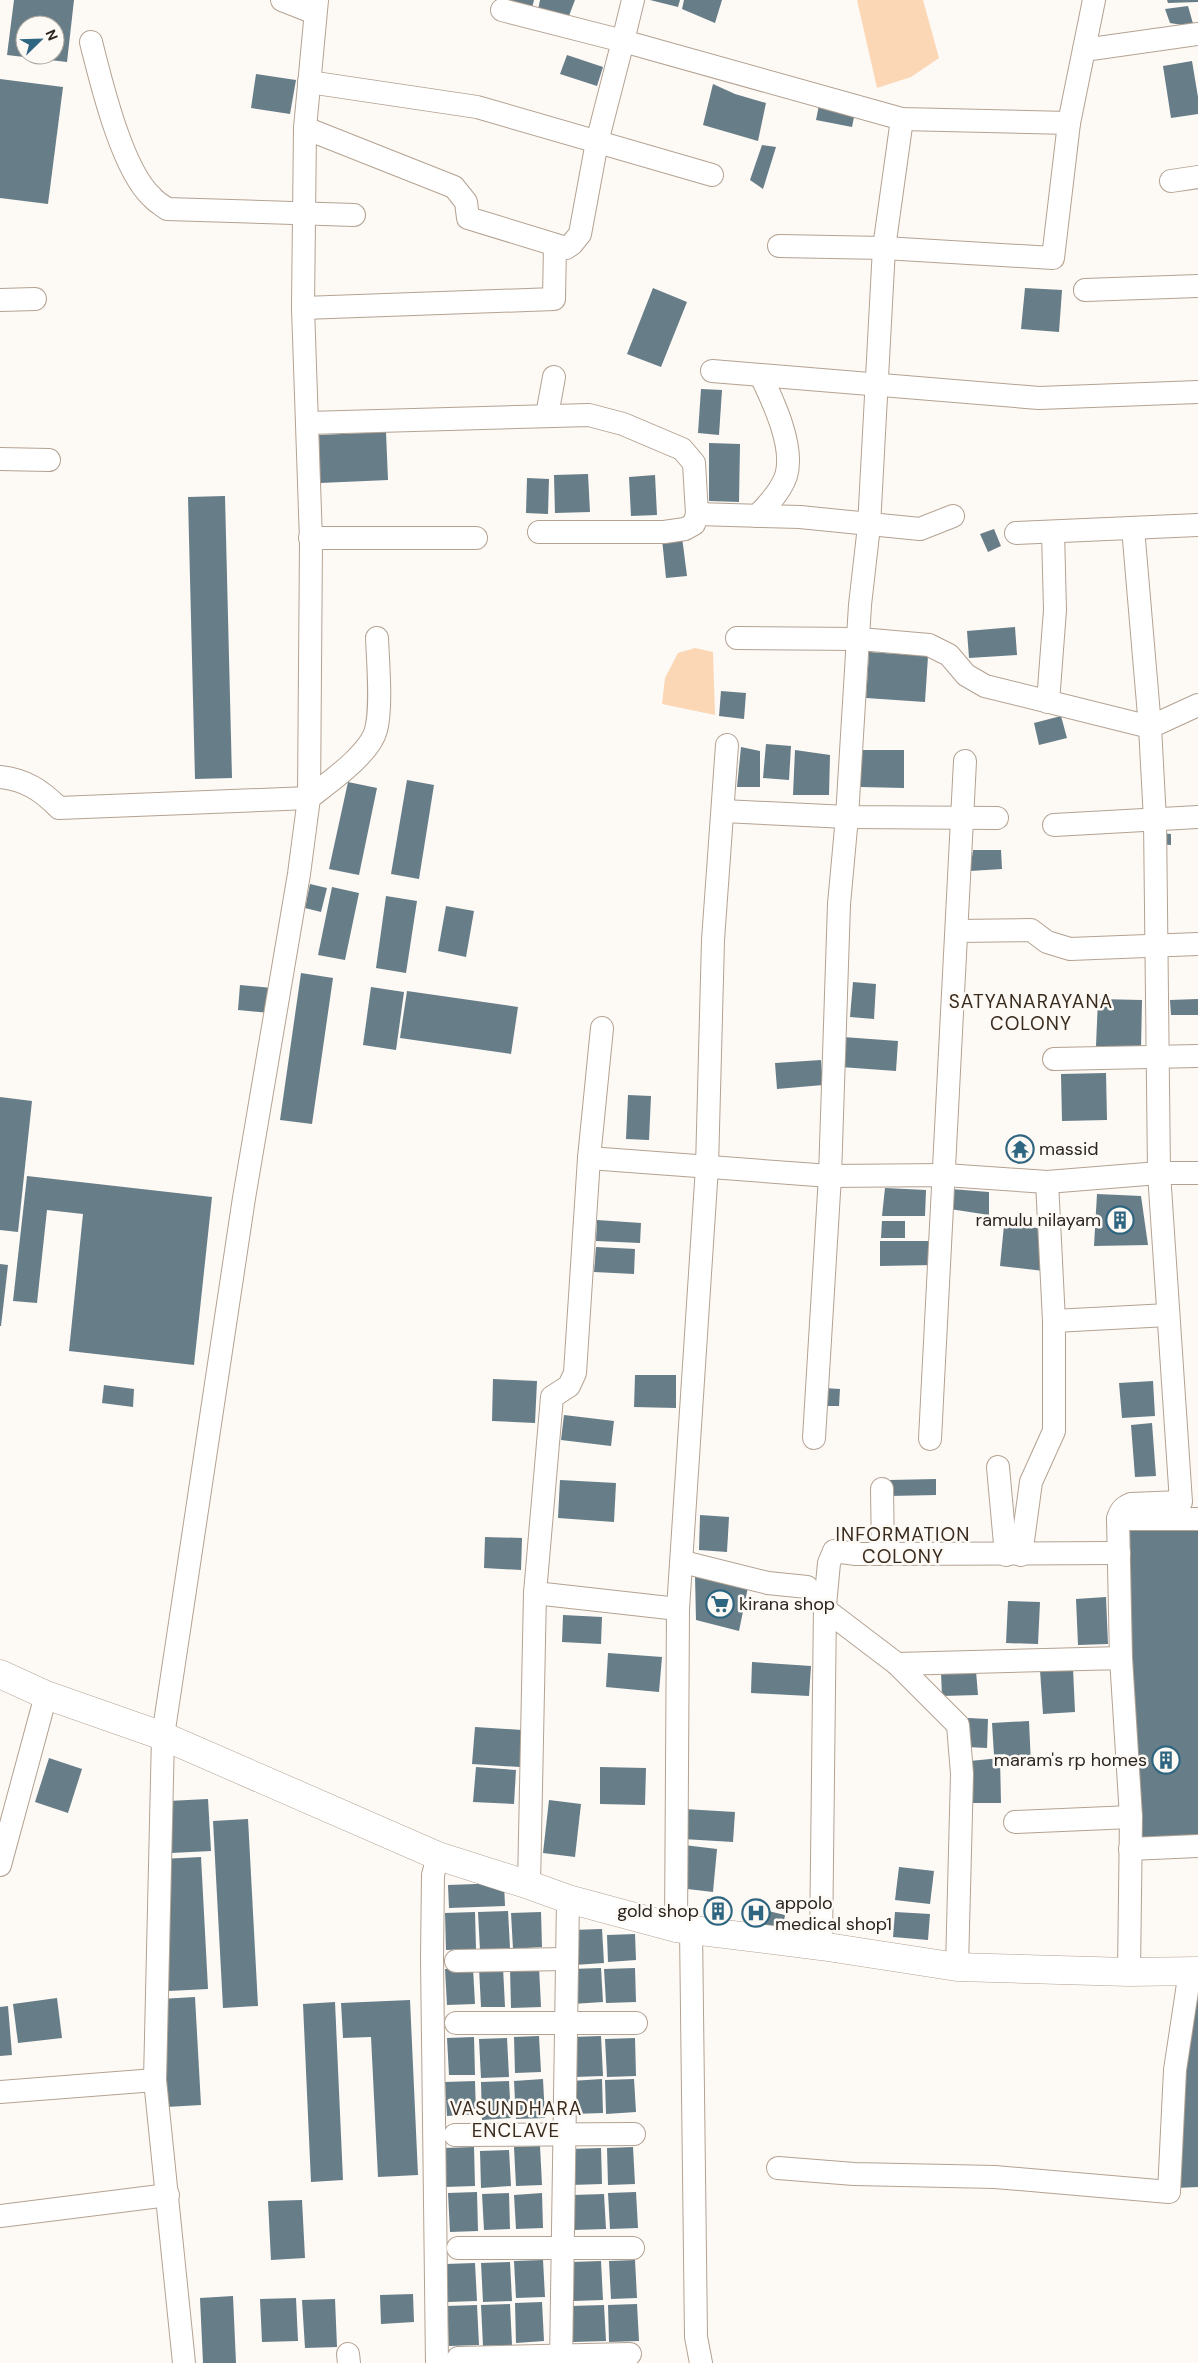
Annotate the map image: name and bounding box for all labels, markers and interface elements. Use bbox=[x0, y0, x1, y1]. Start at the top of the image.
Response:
north arrow bbox=[15, 15, 65, 65]
text: N bbox=[42, 27, 62, 43]
district label: SATYANARAYANA COLONY bbox=[949, 989, 1113, 1036]
temple icon: massid bbox=[1005, 1134, 1035, 1164]
place label: massid bbox=[1039, 1137, 1099, 1161]
building icon: ramulu nilayam bbox=[1105, 1205, 1135, 1235]
place label: ramulu nilayam bbox=[976, 1208, 1101, 1232]
district label: INFORMATION COLONY bbox=[836, 1522, 970, 1569]
supermarket icon: kirana shop bbox=[705, 1589, 735, 1619]
place label: kirana shop bbox=[739, 1592, 835, 1616]
building icon: maram's rp homes bbox=[1151, 1745, 1181, 1775]
place label: maram's rp homes bbox=[994, 1748, 1147, 1772]
place label: appolo medical shop1 bbox=[775, 1891, 892, 1936]
building icon: gold shop bbox=[703, 1896, 733, 1926]
hospital icon: appolo medical shop1 bbox=[741, 1898, 771, 1928]
place label: gold shop bbox=[617, 1899, 699, 1923]
district label: VASUNDHARA ENCLAVE bbox=[450, 2096, 582, 2143]

